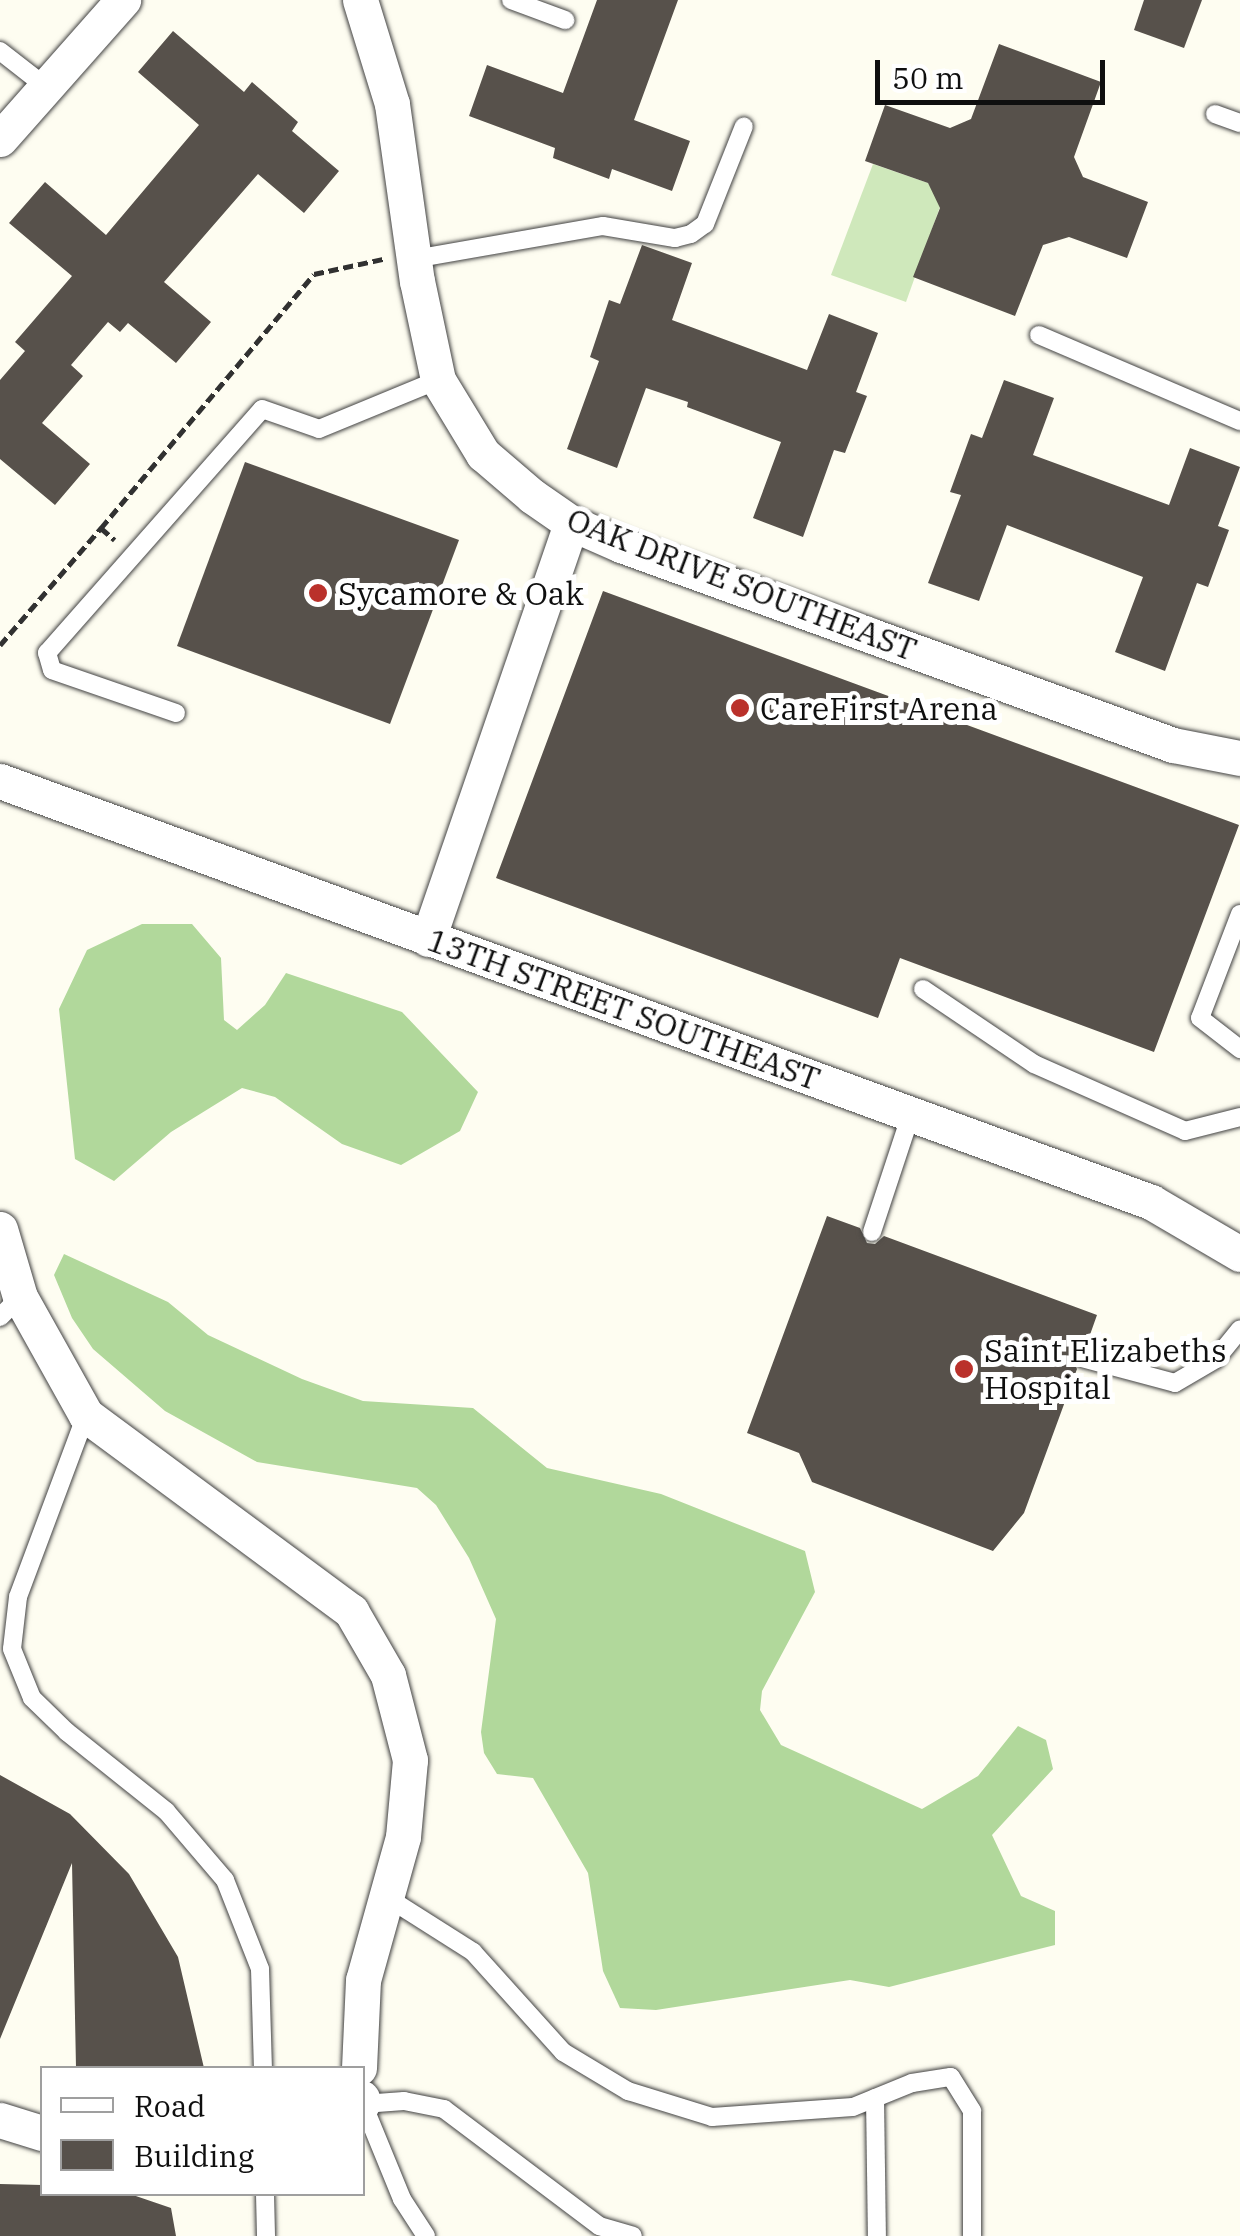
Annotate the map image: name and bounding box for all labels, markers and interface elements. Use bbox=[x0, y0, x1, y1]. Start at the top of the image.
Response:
scale bar bbox=[880, 40, 1110, 102]
text: 50 m bbox=[892, 58, 964, 97]
street label: OAK DRIVE SOUTHEAST bbox=[562, 500, 922, 668]
place label: Sycamore & Oak bbox=[338, 574, 584, 612]
marker: Sycamore & Oak bbox=[307, 582, 329, 604]
place label: CareFirst Arena bbox=[760, 689, 998, 727]
marker: CareFirst Arena bbox=[729, 697, 751, 719]
street label: 13TH STREET SOUTHEAST bbox=[422, 920, 826, 1098]
place label: Saint Elizabeths Hospital bbox=[984, 1332, 1227, 1407]
marker: Saint Elizabeths Hospital bbox=[953, 1358, 975, 1380]
legend bbox=[40, 2066, 365, 2196]
text: Road bbox=[134, 2086, 206, 2125]
text: Building bbox=[134, 2136, 254, 2175]

